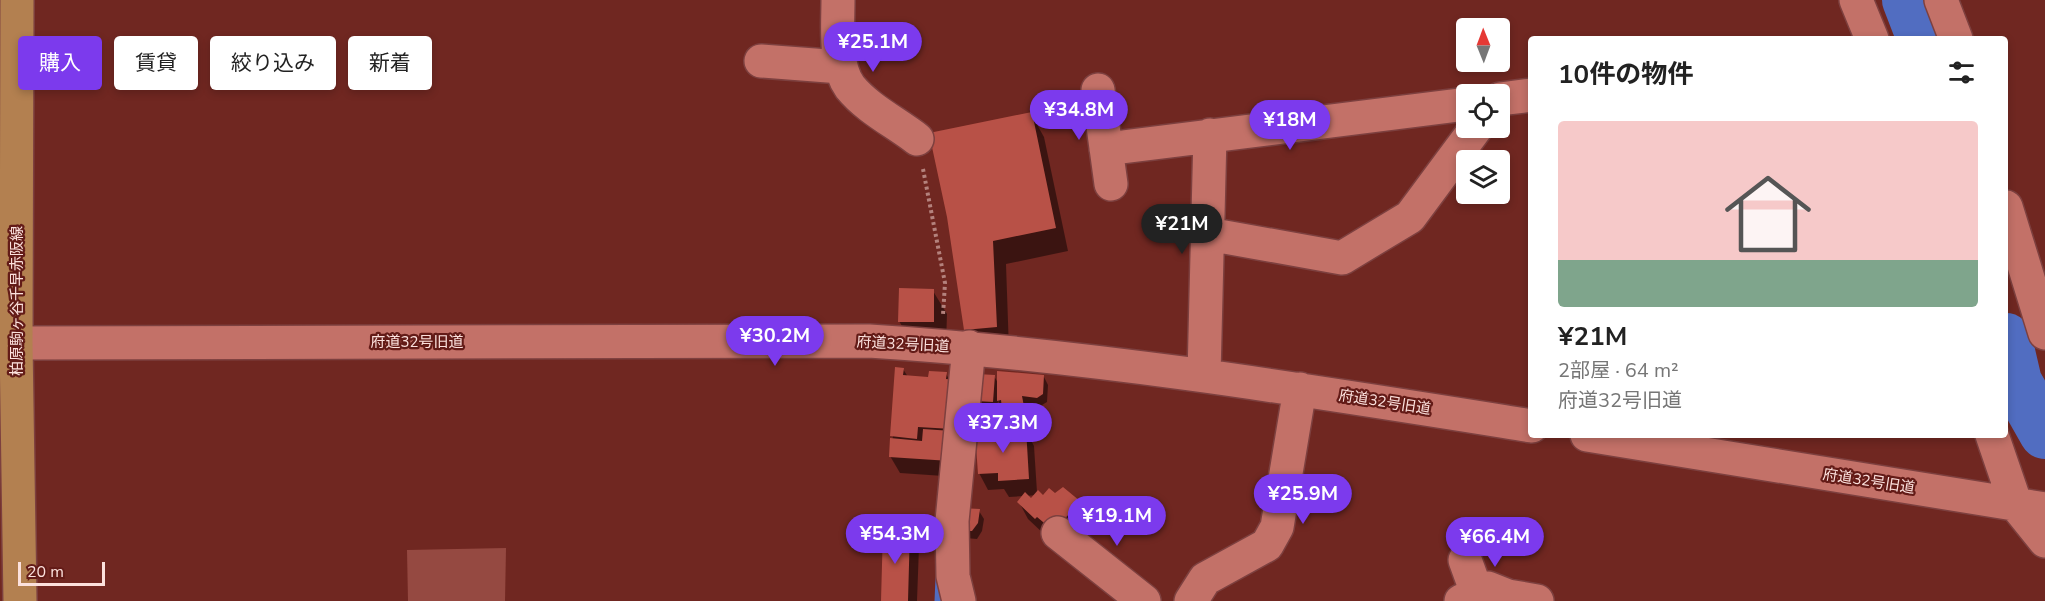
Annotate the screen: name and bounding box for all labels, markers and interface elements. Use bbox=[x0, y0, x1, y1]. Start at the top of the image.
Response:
north arrow bbox=[1456, 18, 1510, 72]
map controls bbox=[1456, 18, 1510, 204]
pin: ¥25.1M bbox=[824, 22, 922, 73]
text: ¥25.1M bbox=[838, 28, 908, 55]
chip: 購入 bbox=[18, 36, 102, 90]
chip: 賃貸 bbox=[114, 36, 198, 90]
chip: 絞り込み bbox=[210, 36, 336, 90]
chip: 新着 bbox=[348, 36, 432, 90]
icon: filters bbox=[1945, 56, 1978, 89]
text: 10件の物件 bbox=[1558, 57, 1693, 92]
button: locate bbox=[1456, 84, 1510, 138]
pin: ¥34.8M bbox=[1030, 90, 1128, 141]
text: ¥34.8M bbox=[1044, 96, 1114, 123]
pin: ¥18M bbox=[1254, 100, 1326, 151]
text: ¥18M bbox=[1263, 106, 1317, 133]
button: layers bbox=[1456, 150, 1510, 204]
icon: home bbox=[1714, 160, 1822, 268]
pin: ¥21M bbox=[1146, 204, 1218, 255]
text: ¥21M bbox=[1155, 210, 1209, 237]
street label: 柏原駒ヶ谷千早赤阪線 bbox=[7, 226, 27, 376]
pin: ¥30.2M bbox=[726, 316, 824, 367]
text: ¥21M bbox=[1558, 319, 1627, 354]
text: ¥30.2M bbox=[740, 322, 810, 349]
street label: 府道32号旧道 bbox=[370, 332, 464, 352]
street label: 府道32号旧道 bbox=[856, 332, 950, 356]
text: 2部屋 · 64 m² bbox=[1558, 357, 1679, 384]
street label: 府道32号旧道 bbox=[1338, 385, 1432, 419]
text: 府道32号旧道 bbox=[1558, 387, 1682, 414]
pin: ¥37.3M bbox=[954, 403, 1052, 454]
text: ¥37.3M bbox=[968, 409, 1038, 436]
street label: 府道32号旧道 bbox=[1822, 464, 1916, 498]
pin: ¥25.9M bbox=[1254, 474, 1352, 525]
text: ¥25.9M bbox=[1268, 480, 1338, 507]
pin: ¥19.1M bbox=[1068, 496, 1166, 547]
text: ¥19.1M bbox=[1082, 502, 1152, 529]
pin: ¥54.3M bbox=[846, 514, 944, 565]
pin: ¥66.4M bbox=[1446, 517, 1544, 568]
text: ¥54.3M bbox=[860, 520, 930, 547]
text: ¥66.4M bbox=[1460, 523, 1530, 550]
scale bar bbox=[18, 559, 105, 586]
text: 20 m bbox=[27, 561, 64, 583]

